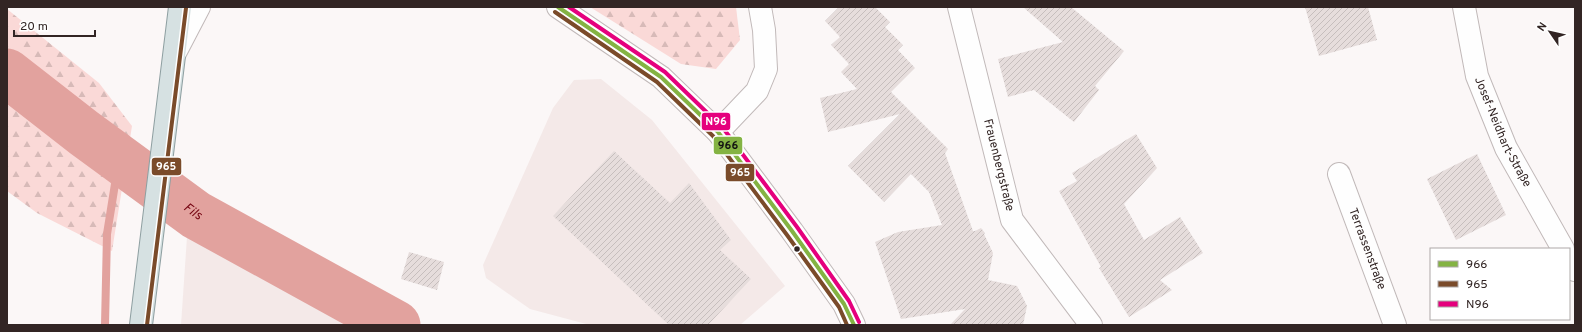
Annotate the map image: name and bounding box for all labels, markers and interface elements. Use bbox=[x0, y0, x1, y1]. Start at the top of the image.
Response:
scale bar bbox=[14, 12, 95, 38]
north arrow bbox=[1530, 12, 1570, 52]
text: 20 m bbox=[20, 19, 48, 35]
text: N bbox=[1535, 20, 1551, 34]
street label: Josef-Neidhart-Straße bbox=[1470, 75, 1535, 190]
line badge: N96 bbox=[701, 112, 731, 131]
text: N96 bbox=[705, 115, 727, 129]
street label: Frauenbergstraße bbox=[979, 117, 1018, 213]
line badge: 966 bbox=[713, 136, 743, 155]
text: 966 bbox=[718, 139, 738, 153]
line badge: 965 bbox=[151, 157, 182, 176]
text: 965 bbox=[156, 160, 176, 174]
line badge: 965 bbox=[725, 163, 755, 182]
text: 965 bbox=[730, 166, 750, 180]
water label: Fils bbox=[180, 200, 205, 225]
street label: Terrassenstraße bbox=[1344, 206, 1389, 292]
unlabelled marker bbox=[792, 244, 802, 254]
legend bbox=[1430, 248, 1570, 320]
text: 966 bbox=[1466, 257, 1488, 273]
text: 965 bbox=[1466, 277, 1488, 293]
text: N96 bbox=[1466, 297, 1489, 313]

